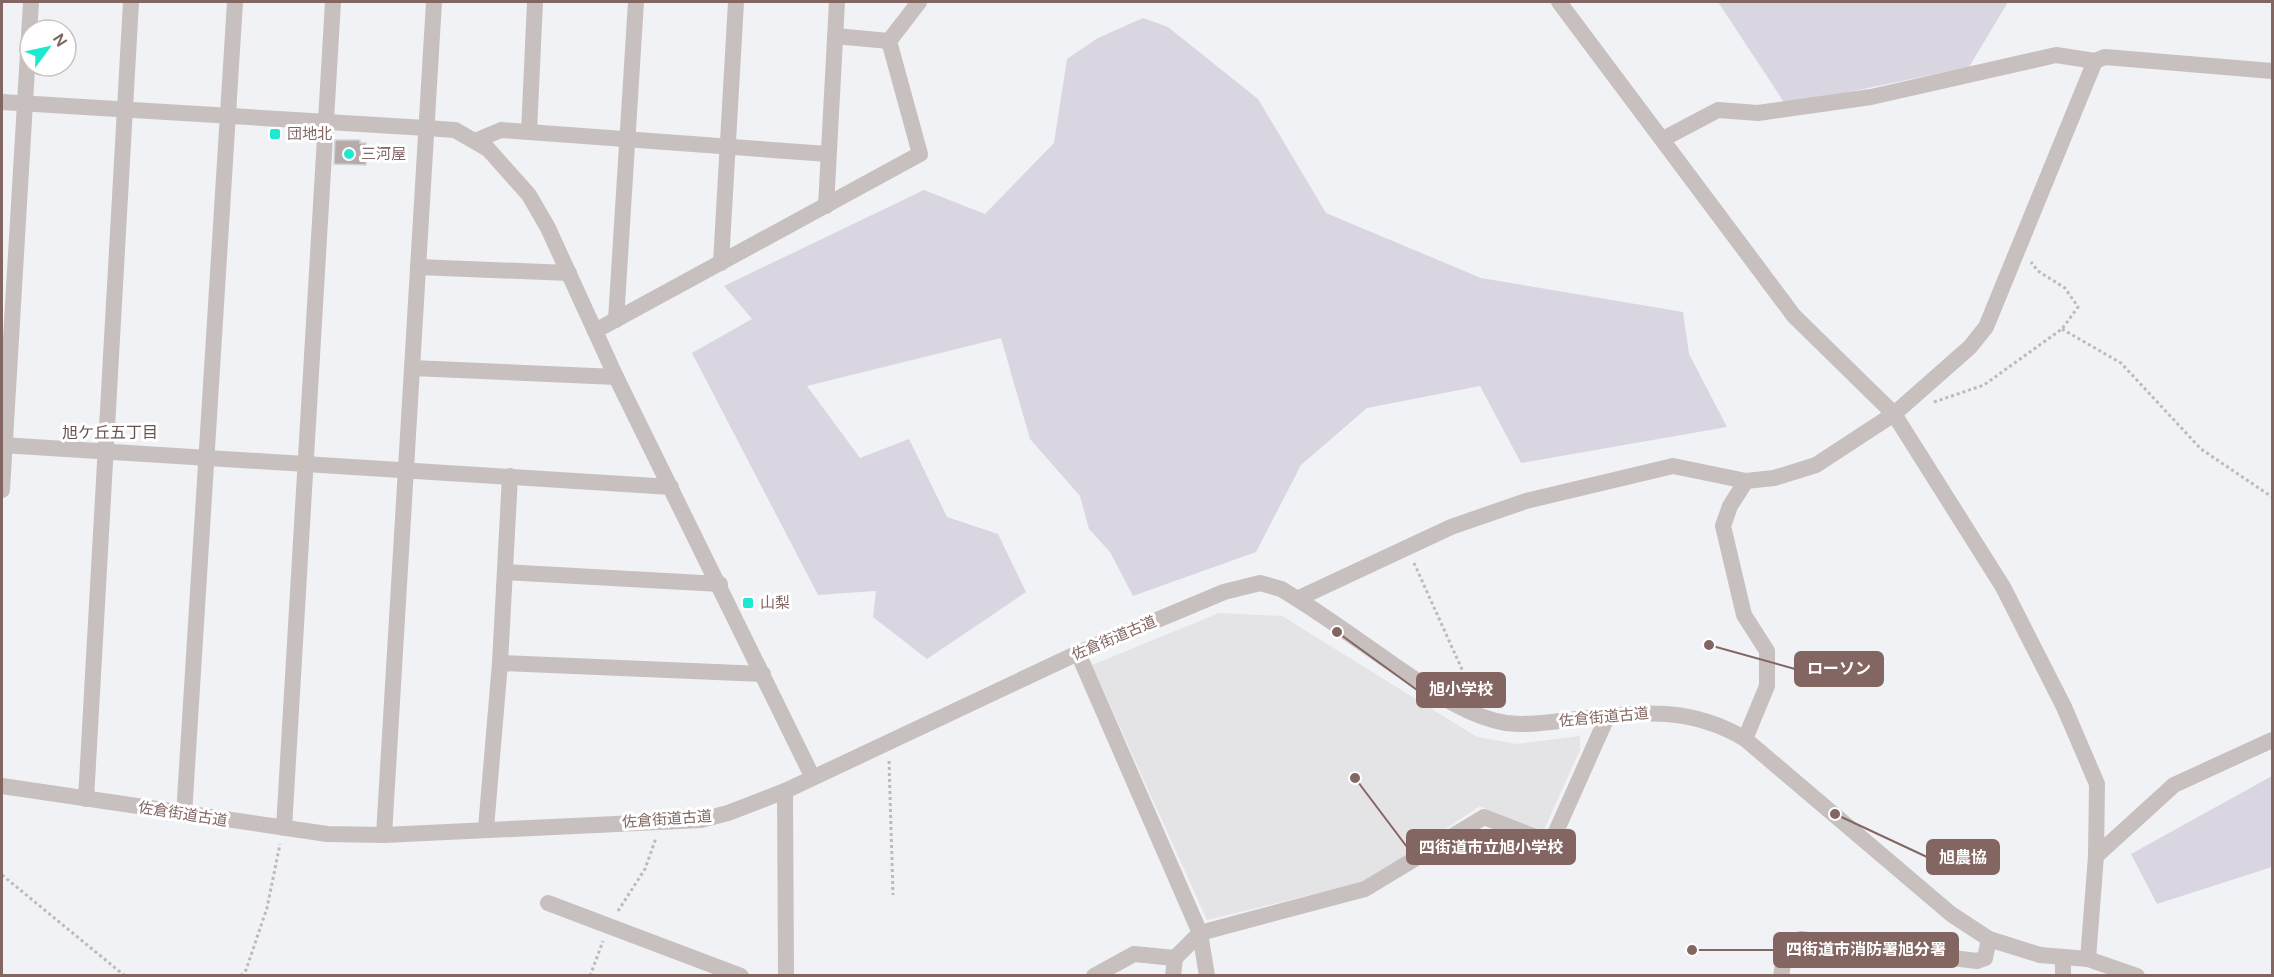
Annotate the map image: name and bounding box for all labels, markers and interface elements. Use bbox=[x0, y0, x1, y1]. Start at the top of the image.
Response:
north arrow bbox=[18, 18, 78, 78]
text: N bbox=[48, 29, 72, 51]
place label: 団地北 bbox=[287, 124, 332, 144]
marker: 団地北 bbox=[268, 127, 282, 141]
place label: 三河屋 bbox=[361, 144, 406, 164]
marker: 三河屋 bbox=[342, 147, 356, 161]
district label: 旭ケ丘五丁目 bbox=[62, 422, 158, 443]
place label: 山梨 bbox=[760, 593, 790, 613]
marker: 山梨 bbox=[741, 596, 755, 610]
street label: 佐倉街道古道 bbox=[1069, 611, 1159, 665]
callout: ローソン bbox=[1795, 652, 1883, 686]
text: ローソン bbox=[1807, 658, 1871, 679]
callout: 旭小学校 bbox=[1417, 673, 1505, 707]
text: 旭小学校 bbox=[1429, 679, 1493, 700]
street label: 佐倉街道古道 bbox=[1558, 703, 1650, 731]
street label: 佐倉街道古道 bbox=[137, 797, 229, 831]
street label: 佐倉街道古道 bbox=[621, 806, 713, 832]
callout: 四街道市立旭小学校 bbox=[1407, 830, 1575, 864]
text: 四街道市立旭小学校 bbox=[1419, 837, 1563, 858]
callout: 旭農協 bbox=[1927, 840, 1999, 874]
text: 旭農協 bbox=[1939, 847, 1987, 868]
callout: 四街道市消防署旭分署 bbox=[1774, 933, 1958, 967]
text: 四街道市消防署旭分署 bbox=[1786, 939, 1946, 960]

